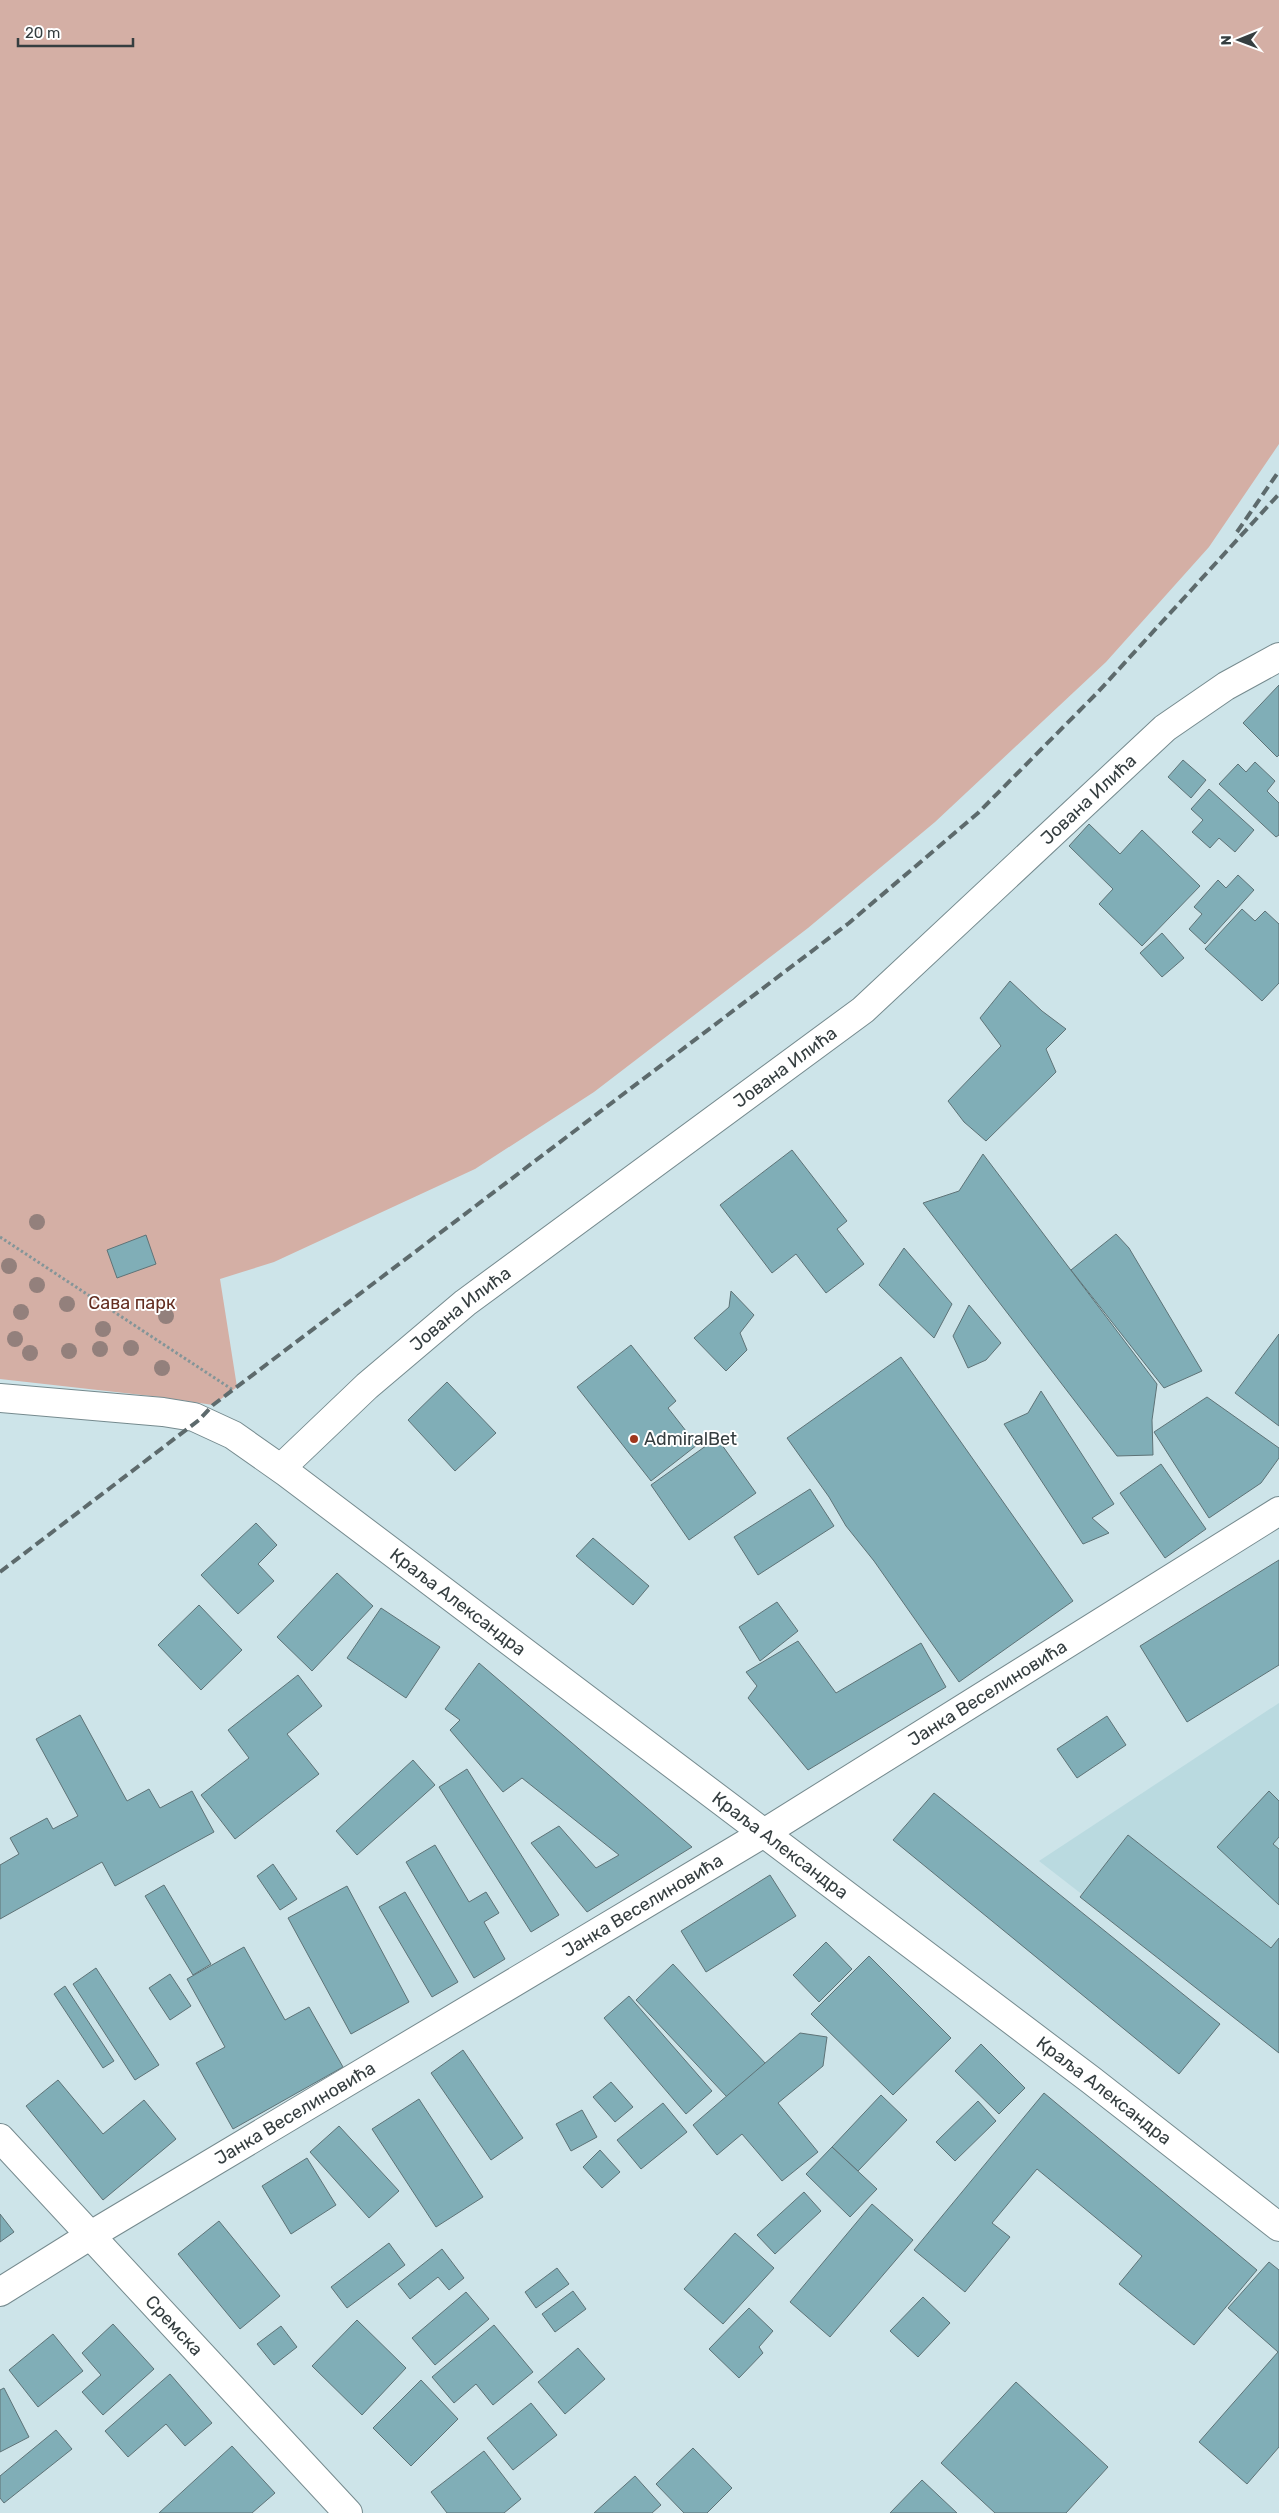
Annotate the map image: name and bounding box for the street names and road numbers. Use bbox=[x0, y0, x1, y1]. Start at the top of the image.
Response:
street label: Јована Илића bbox=[1036, 749, 1141, 849]
street label: Јована Илића bbox=[729, 1022, 841, 1113]
street label: Јована Илића bbox=[405, 1262, 515, 1356]
street label: Краља Александра bbox=[385, 1544, 530, 1660]
street label: Јанка Веселиновића bbox=[904, 1635, 1071, 1751]
street label: Краља Александра bbox=[708, 1787, 853, 1904]
street label: Јанка Веселиновића bbox=[558, 1849, 727, 1962]
street label: Краља Александра bbox=[1032, 2032, 1176, 2150]
street label: Јанка Веселиновића bbox=[211, 2057, 379, 2170]
street label: Сремска bbox=[141, 2291, 208, 2360]

